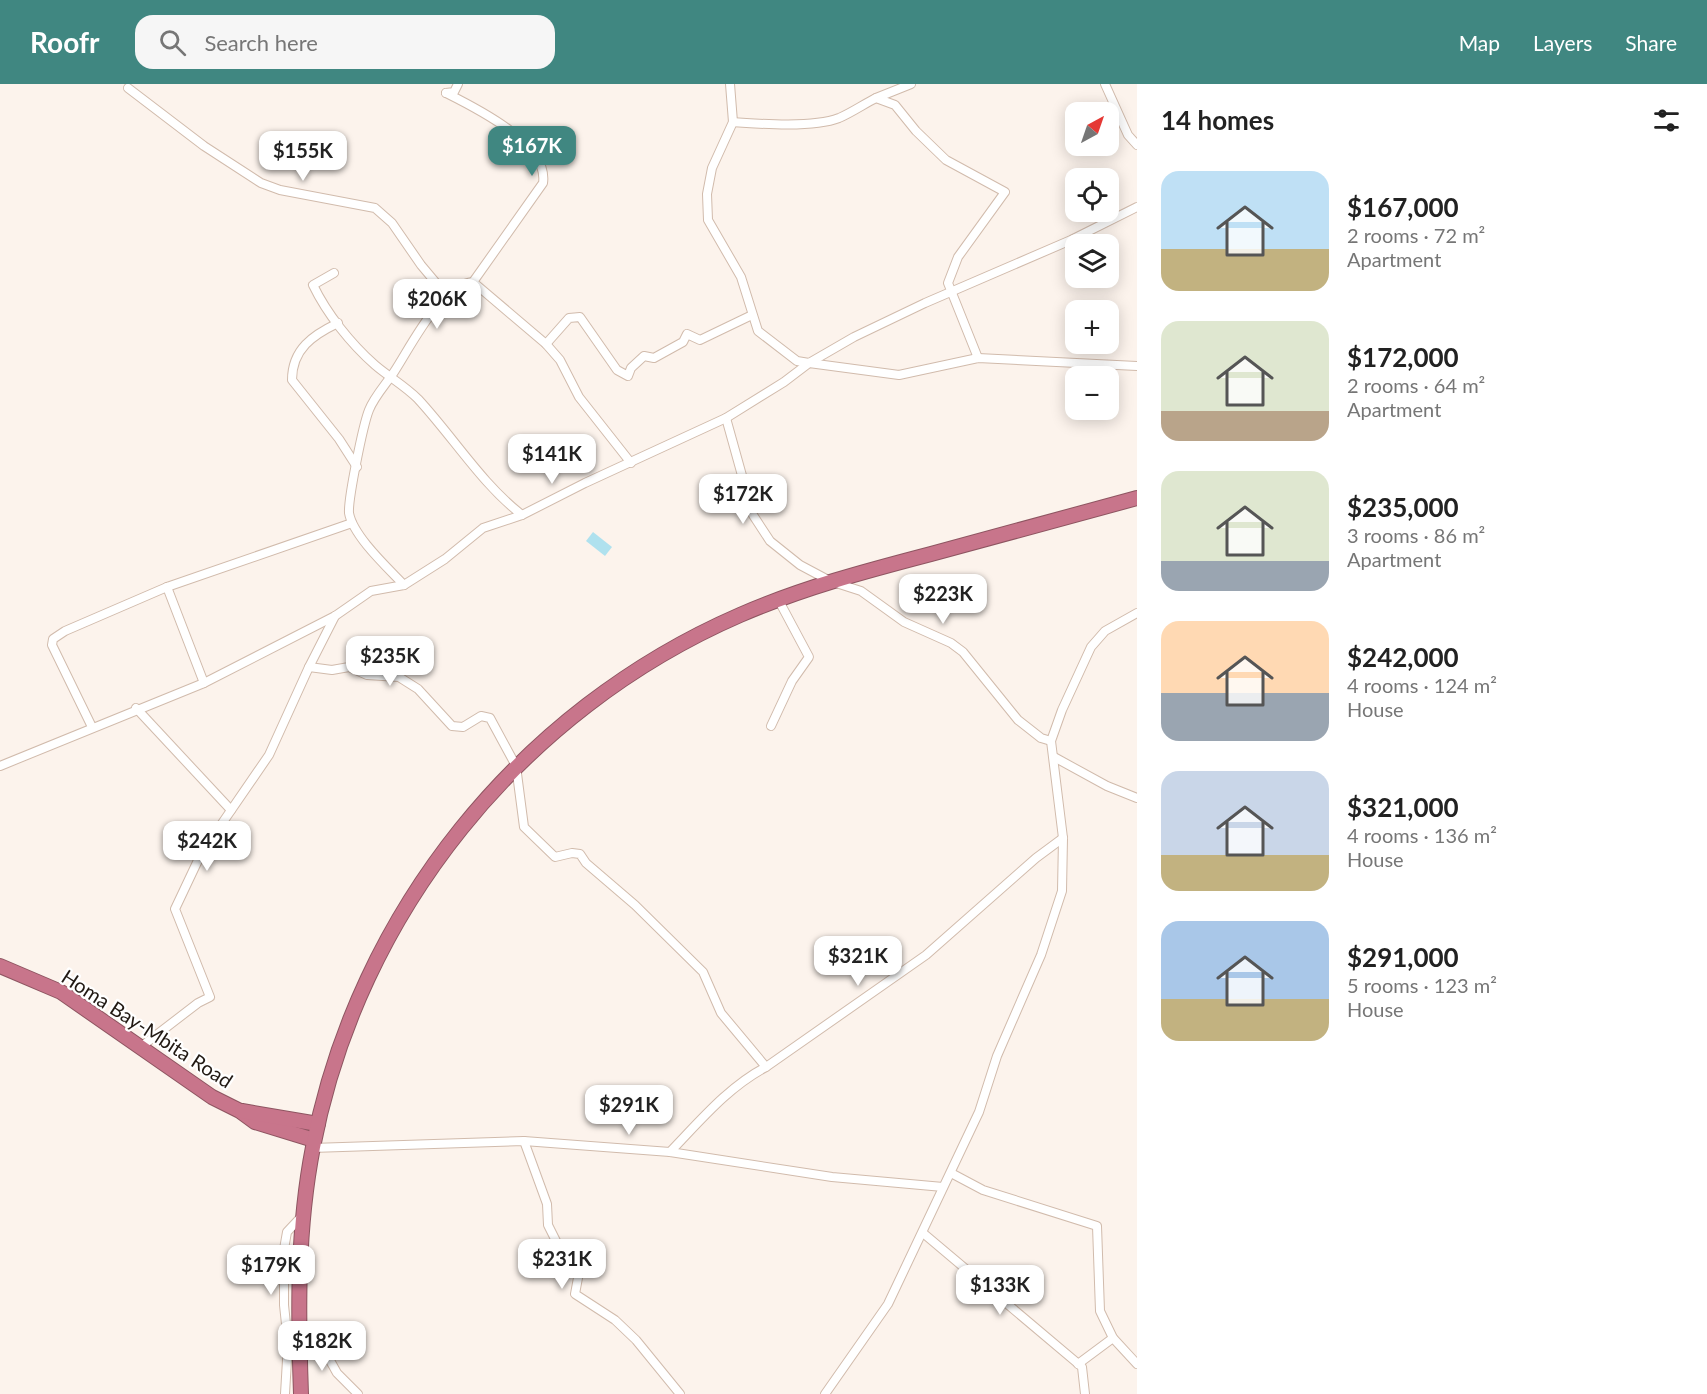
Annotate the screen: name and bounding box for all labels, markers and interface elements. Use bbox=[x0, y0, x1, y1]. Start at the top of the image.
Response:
search box bbox=[135, 15, 555, 69]
text: Roofr bbox=[30, 25, 99, 59]
icon: search bbox=[156, 26, 189, 59]
text: Search here bbox=[204, 29, 318, 56]
text: Map bbox=[1459, 30, 1500, 55]
text: Layers bbox=[1533, 30, 1592, 55]
text: Share bbox=[1625, 30, 1677, 55]
north arrow bbox=[1065, 102, 1119, 156]
map controls bbox=[1065, 102, 1119, 420]
text: 14 homes bbox=[1161, 104, 1274, 136]
icon: filters bbox=[1650, 104, 1683, 137]
pin: $167K bbox=[490, 126, 574, 177]
pin: $155K bbox=[261, 131, 345, 182]
text: $167K bbox=[502, 133, 562, 157]
text: $155K bbox=[273, 138, 333, 162]
button: locate bbox=[1065, 168, 1119, 222]
text: $167,000 bbox=[1347, 191, 1459, 223]
icon: home bbox=[1209, 195, 1281, 267]
text: 2 rooms · 72 m² bbox=[1347, 223, 1485, 247]
button: layers bbox=[1065, 234, 1119, 288]
text: Apartment bbox=[1347, 247, 1441, 271]
pin: $206K bbox=[395, 279, 479, 330]
text: $206K bbox=[407, 286, 467, 310]
button: + bbox=[1065, 300, 1119, 354]
text: $172,000 bbox=[1347, 341, 1459, 373]
icon: home bbox=[1209, 345, 1281, 417]
button: − bbox=[1065, 366, 1119, 420]
text: 2 rooms · 64 m² bbox=[1347, 373, 1485, 397]
text: Apartment bbox=[1347, 397, 1441, 421]
pin: $141K bbox=[510, 434, 594, 485]
text: $141K bbox=[522, 441, 582, 465]
pin: $172K bbox=[701, 474, 785, 525]
text: $172K bbox=[713, 481, 773, 505]
text: $235,000 bbox=[1347, 491, 1459, 523]
icon: home bbox=[1209, 495, 1281, 567]
text: 3 rooms · 86 m² bbox=[1347, 523, 1485, 547]
text: Apartment bbox=[1347, 547, 1441, 571]
pin: $223K bbox=[901, 574, 985, 625]
text: $223K bbox=[913, 581, 973, 605]
pin: $235K bbox=[348, 636, 432, 687]
text: $242,000 bbox=[1347, 641, 1459, 673]
text: $235K bbox=[360, 643, 420, 667]
icon: home bbox=[1209, 645, 1281, 717]
text: 4 rooms · 124 m² bbox=[1347, 673, 1497, 697]
text: House bbox=[1347, 697, 1404, 721]
text: $321,000 bbox=[1347, 791, 1459, 823]
icon: home bbox=[1209, 795, 1281, 867]
pin: $242K bbox=[165, 821, 249, 872]
text: 4 rooms · 136 m² bbox=[1347, 823, 1497, 847]
text: $242K bbox=[177, 828, 237, 852]
text: House bbox=[1347, 847, 1404, 871]
pin: $321K bbox=[816, 936, 900, 987]
text: $291,000 bbox=[1347, 941, 1459, 973]
text: $321K bbox=[828, 943, 888, 967]
icon: home bbox=[1209, 945, 1281, 1017]
street label: Homa Bay-Mbita Road bbox=[58, 964, 238, 1092]
text: 5 rooms · 123 m² bbox=[1347, 973, 1497, 997]
text: House bbox=[1347, 997, 1404, 1021]
pin: $291K bbox=[587, 1085, 671, 1136]
text: $291K bbox=[599, 1092, 659, 1116]
pin: $231K bbox=[520, 1239, 604, 1290]
pin: $179K bbox=[229, 1245, 313, 1296]
text: $231K bbox=[532, 1246, 592, 1270]
text: $179K bbox=[241, 1252, 301, 1276]
pin: $133K bbox=[958, 1265, 1042, 1316]
text: $133K bbox=[970, 1272, 1030, 1296]
pin: $182K bbox=[280, 1321, 364, 1372]
text: $182K bbox=[292, 1328, 352, 1352]

